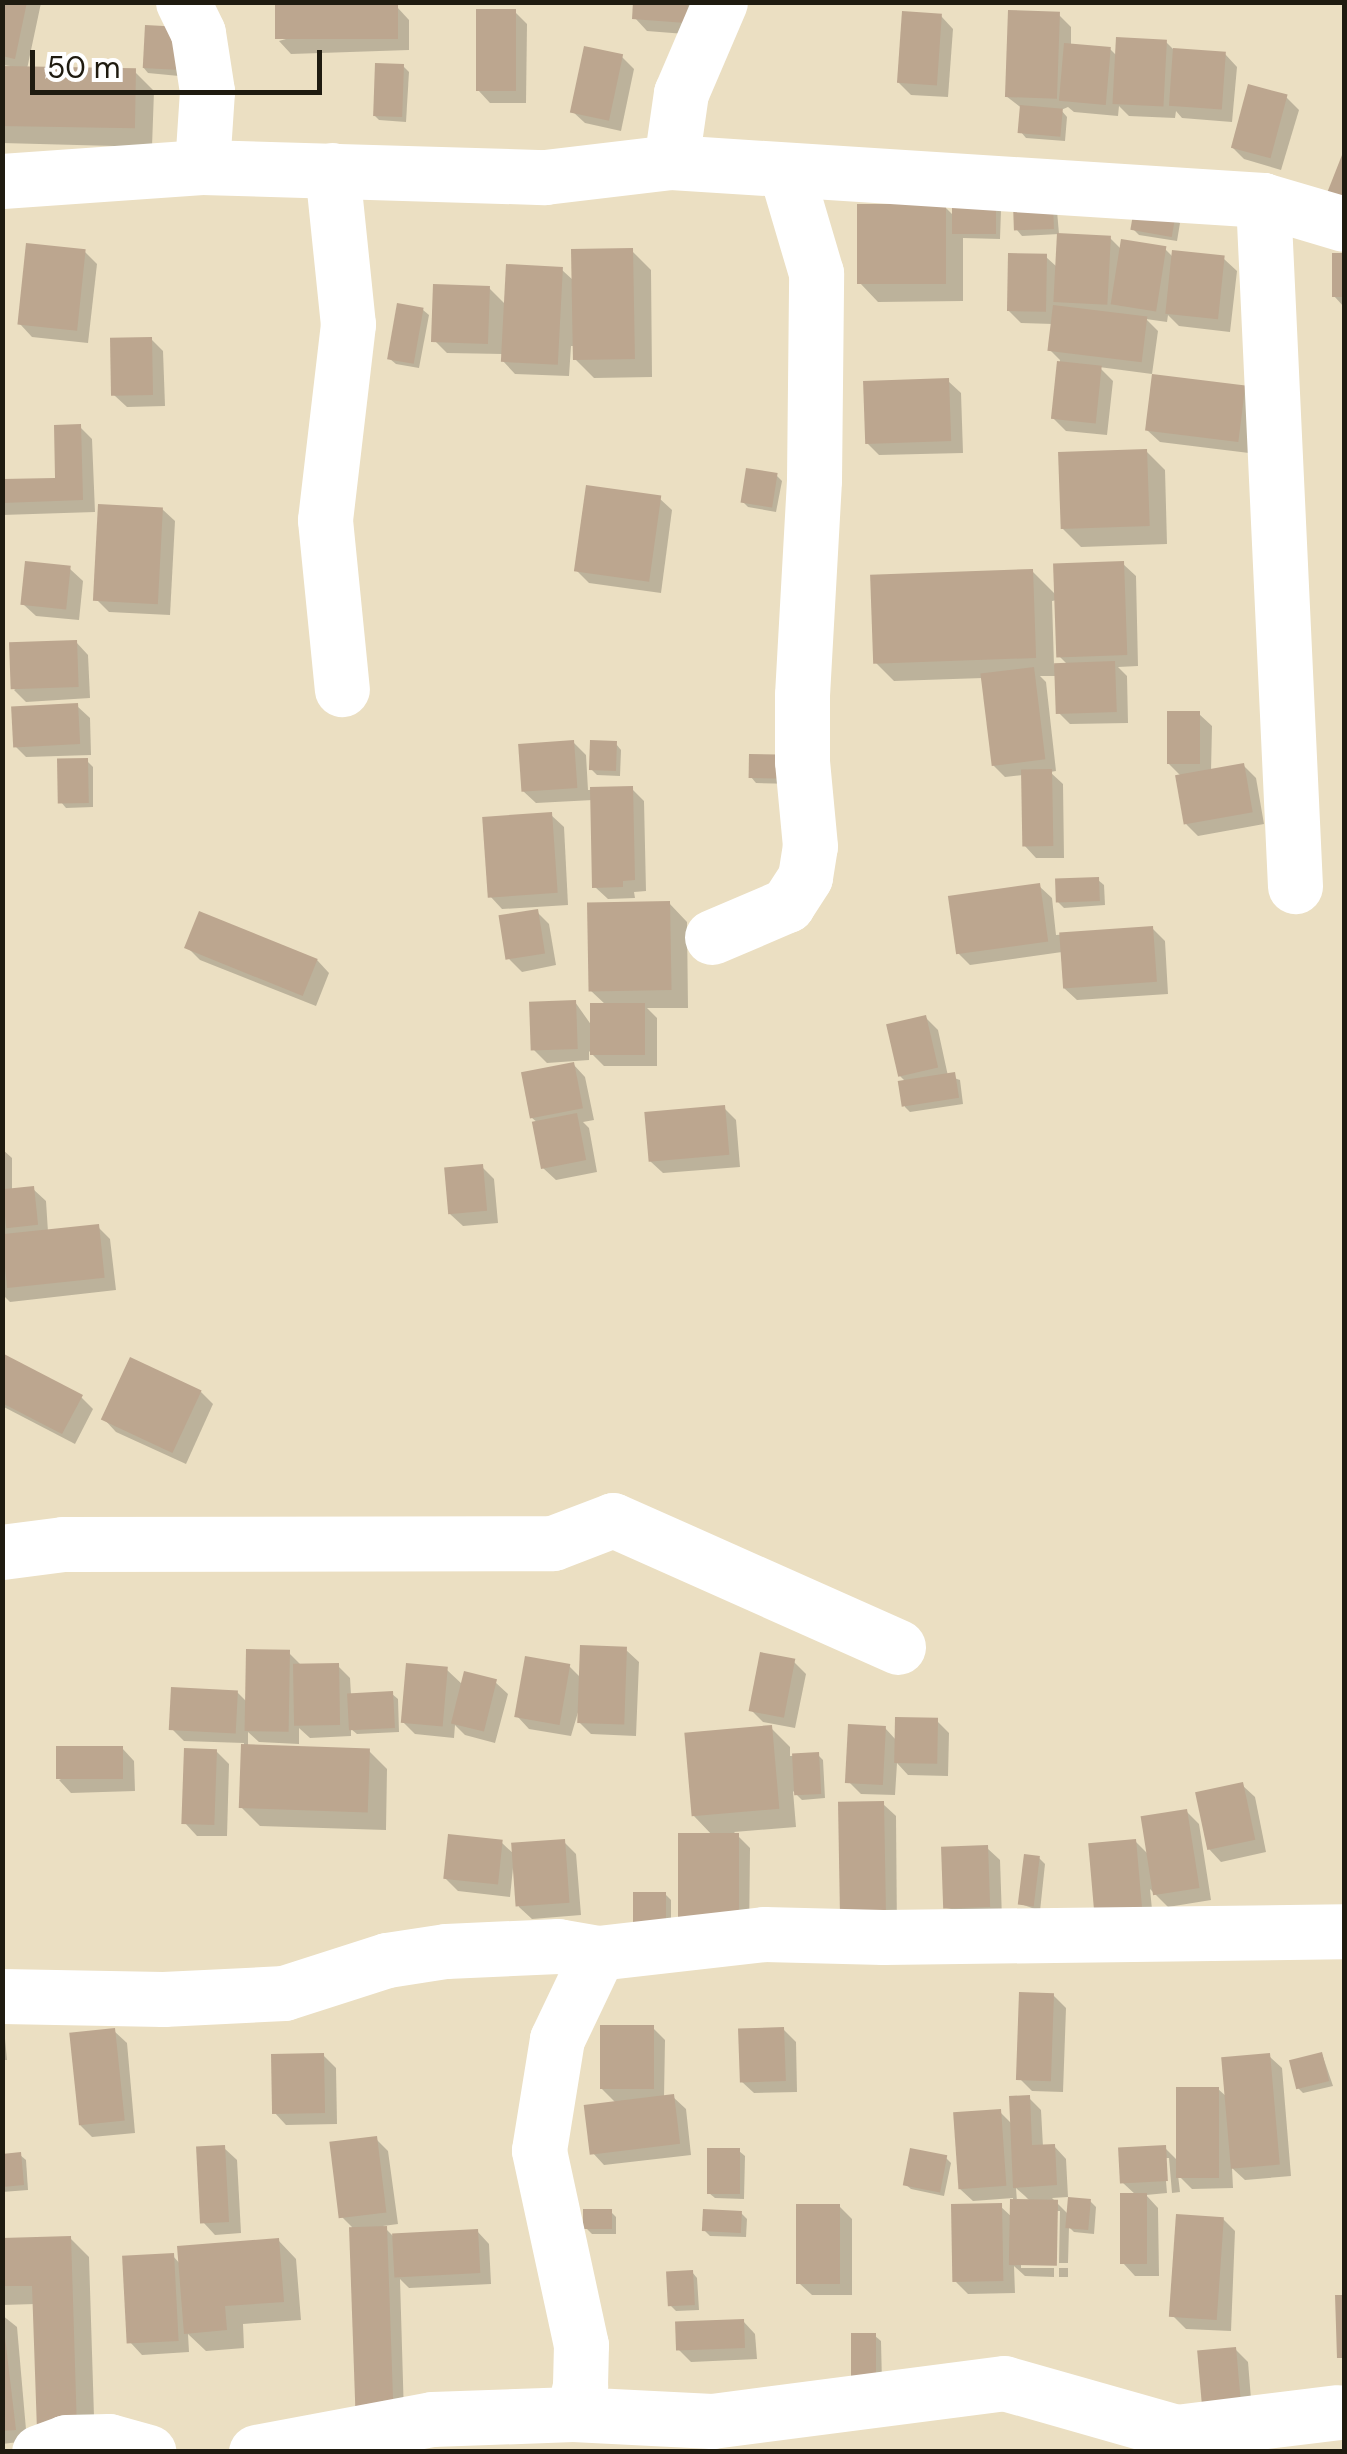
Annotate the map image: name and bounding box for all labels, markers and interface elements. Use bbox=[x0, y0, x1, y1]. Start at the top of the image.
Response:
scale bar bbox=[35, 30, 328, 92]
text: 50 m bbox=[47, 48, 121, 87]

